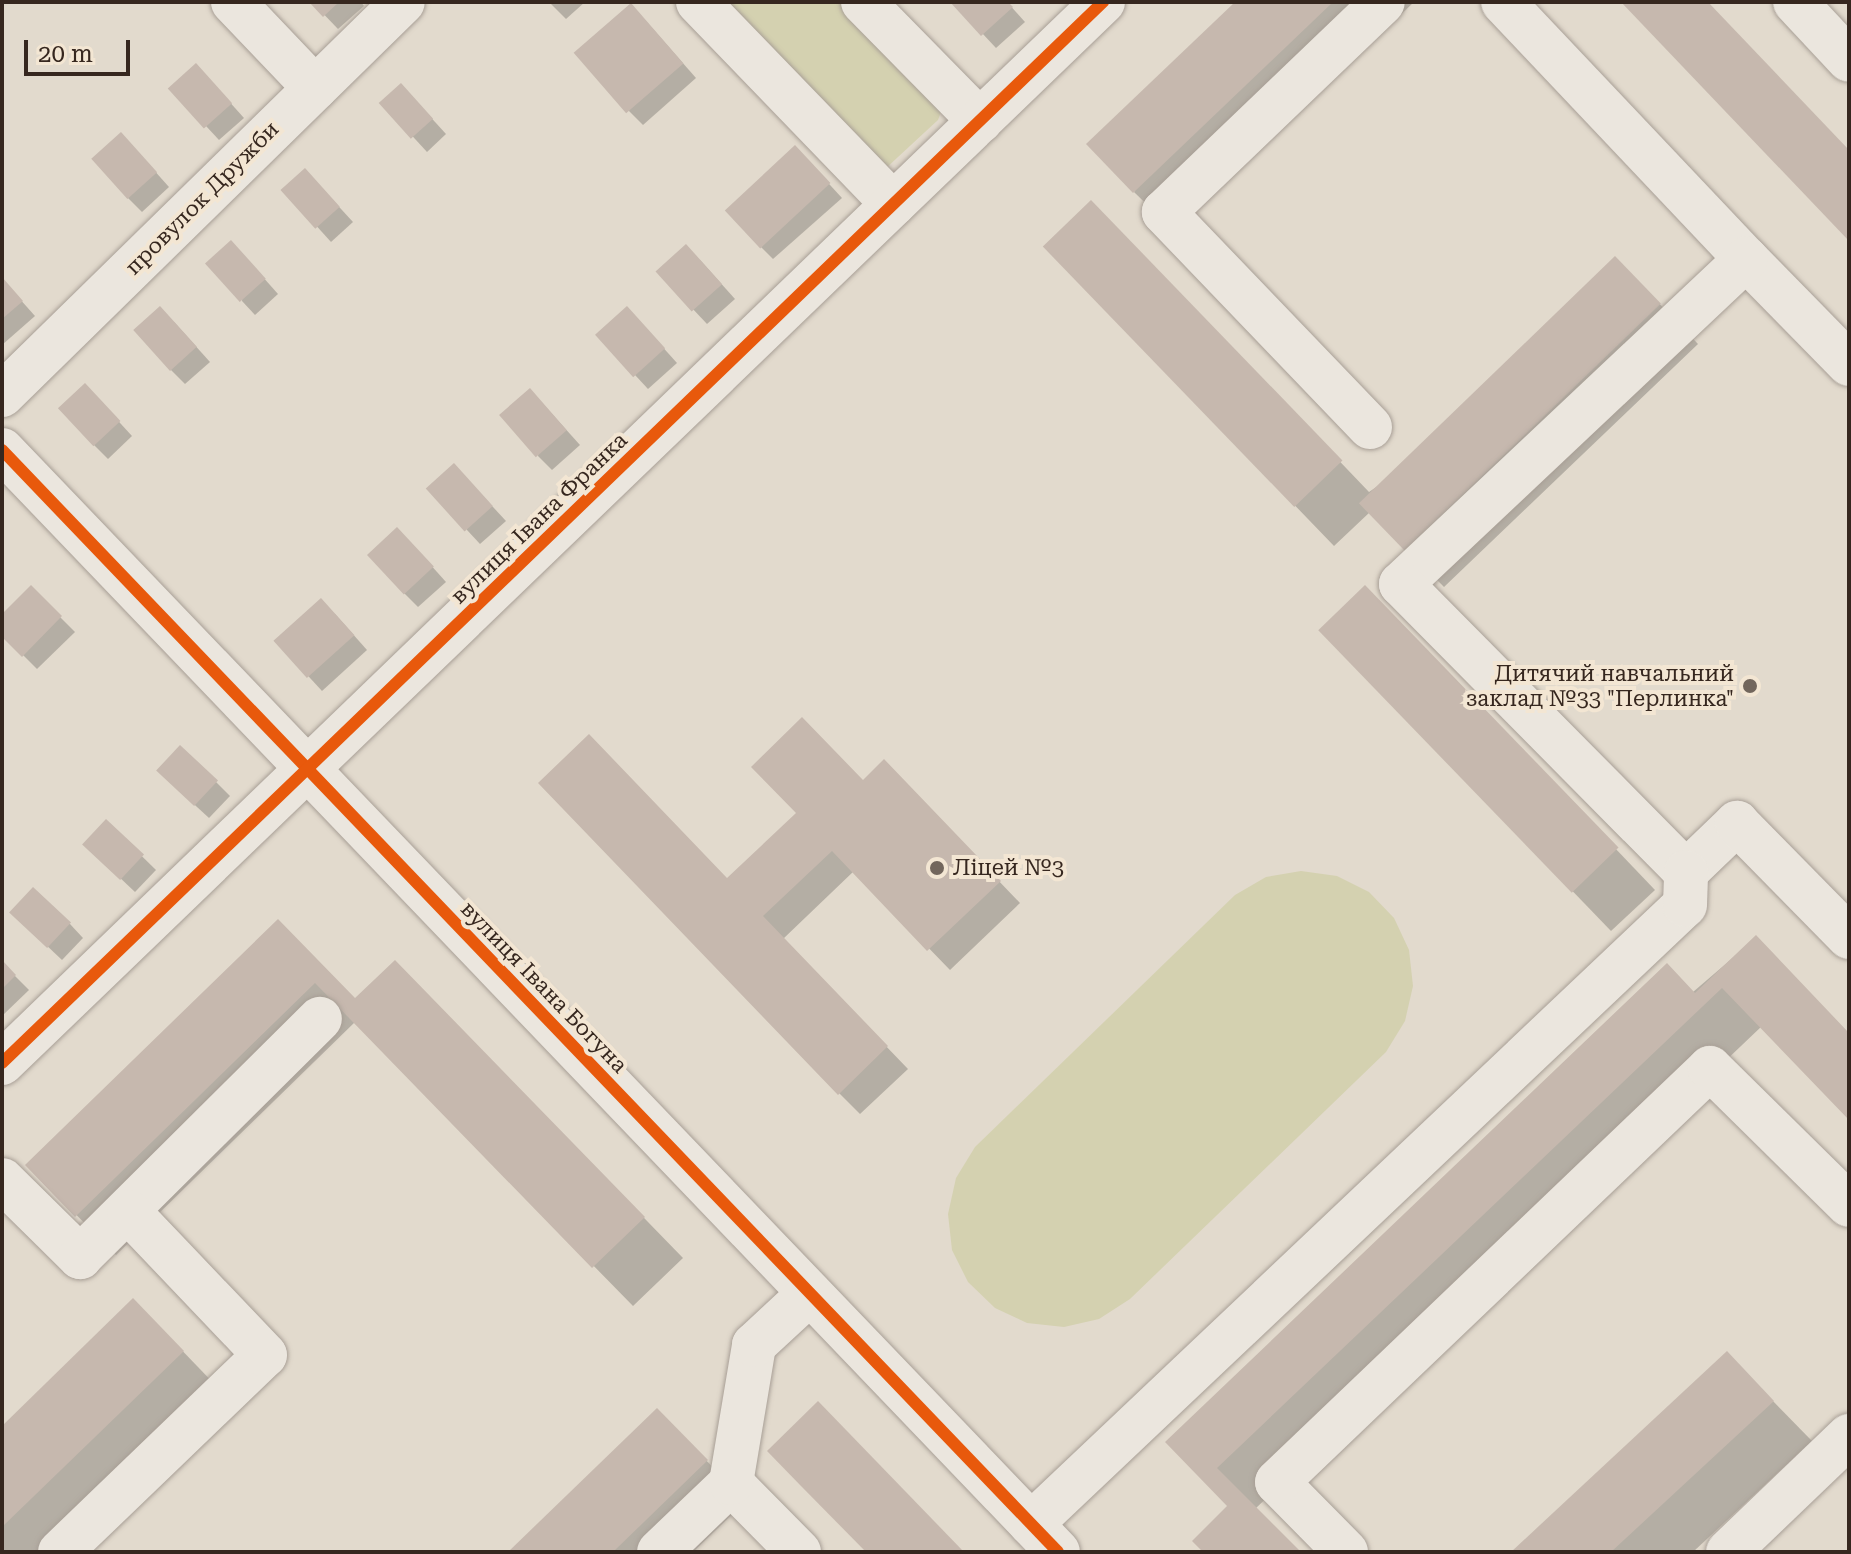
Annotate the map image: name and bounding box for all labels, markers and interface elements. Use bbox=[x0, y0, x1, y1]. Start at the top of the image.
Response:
scale bar bbox=[28, 24, 134, 74]
text: 20 m bbox=[38, 40, 93, 68]
street label: провулок Дружби bbox=[120, 116, 284, 280]
street label: вулиця Івана Франка bbox=[445, 427, 633, 609]
place label: Дитячий навчальний заклад №33 "Перлинка" bbox=[1466, 660, 1734, 712]
marker: Дитячий навчальний заклад №33 "Перлинка" bbox=[1741, 677, 1759, 695]
place label: Ліцей №3 bbox=[953, 855, 1064, 881]
marker: Ліцей №3 bbox=[928, 859, 946, 877]
street label: вулиця Івана Богуна bbox=[455, 896, 633, 1078]

